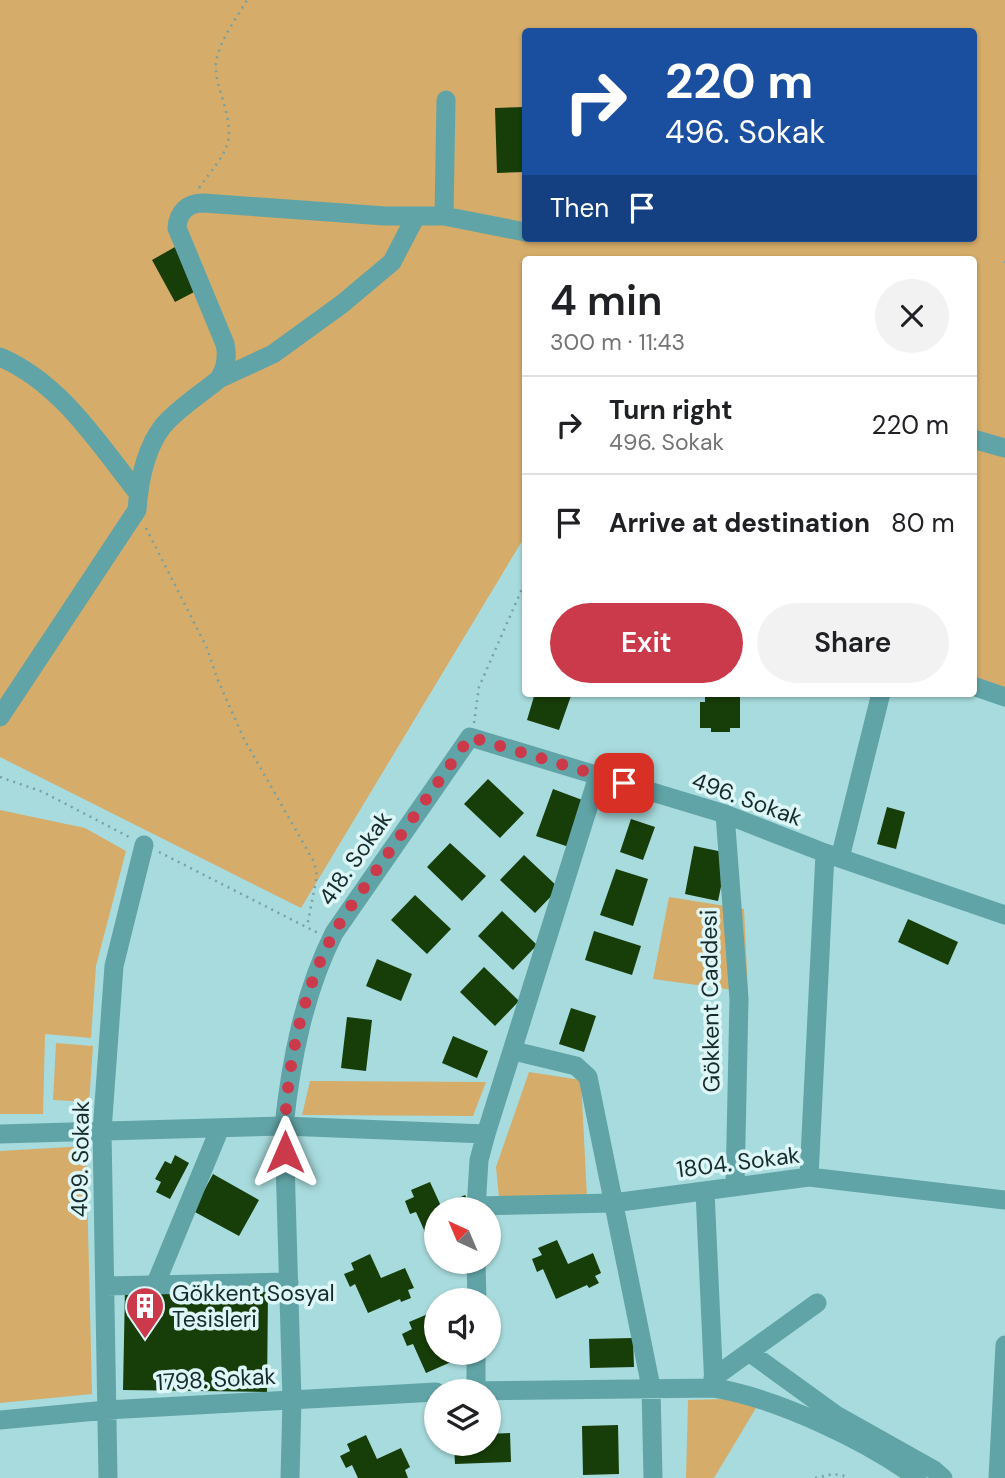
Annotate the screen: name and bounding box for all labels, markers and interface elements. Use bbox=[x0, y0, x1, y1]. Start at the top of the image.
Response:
text: 220 m bbox=[665, 49, 813, 113]
icon: right bbox=[550, 56, 641, 147]
text: 496. Sokak bbox=[665, 111, 825, 153]
icon: arrive bbox=[623, 189, 661, 227]
text: Then bbox=[550, 191, 609, 225]
text: 4 min bbox=[550, 273, 662, 328]
button: close bbox=[875, 279, 949, 353]
text: 300 m · 11:43 bbox=[550, 327, 685, 357]
text: Turn right bbox=[609, 393, 733, 427]
icon: right bbox=[550, 406, 588, 444]
text: 220 m bbox=[871, 408, 949, 442]
text: 496. Sokak bbox=[609, 427, 724, 457]
icon: arrive bbox=[550, 504, 588, 542]
text: Arrive at destination bbox=[609, 506, 870, 540]
text: 80 m bbox=[891, 506, 955, 540]
button: Exit bbox=[550, 603, 743, 683]
button: Share bbox=[757, 603, 949, 683]
pin bbox=[594, 753, 654, 813]
icon: arrive bbox=[605, 764, 643, 802]
street label: 496. Sokak bbox=[688, 765, 807, 833]
street label: 418. Sokak bbox=[312, 805, 399, 911]
street label: Gökkent Caddesi bbox=[693, 909, 727, 1093]
street label: 409. Sokak bbox=[64, 1100, 96, 1218]
position arrow bbox=[248, 1115, 322, 1189]
street label: 1804. Sokak bbox=[675, 1139, 802, 1184]
north arrow bbox=[424, 1197, 500, 1274]
map controls bbox=[424, 1197, 501, 1456]
place label: Gökkent Sosyal Tesisleri bbox=[172, 1278, 335, 1334]
building icon: Gökkent Sosyal Tesisleri bbox=[124, 1285, 166, 1340]
button: sound bbox=[424, 1288, 501, 1365]
street label: 1798. Sokak bbox=[155, 1361, 277, 1397]
button: layers bbox=[424, 1379, 501, 1456]

